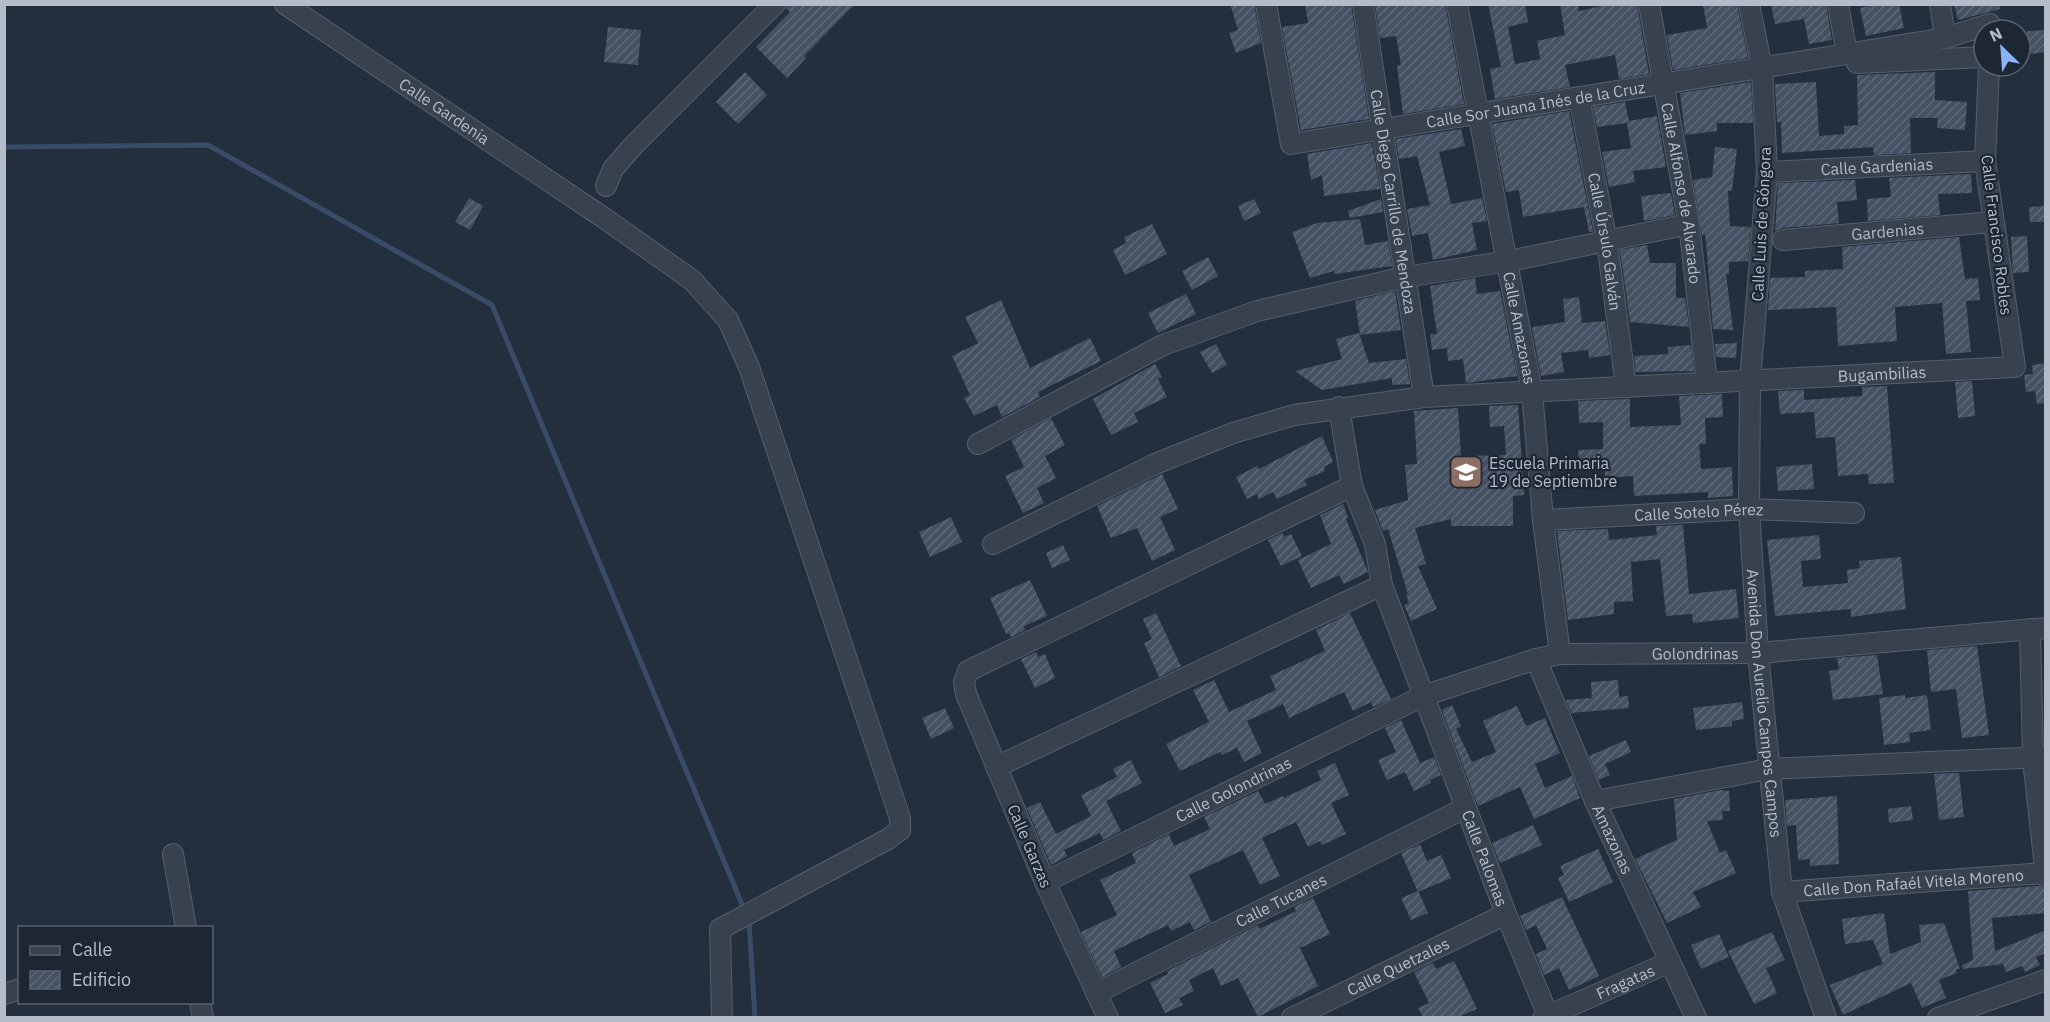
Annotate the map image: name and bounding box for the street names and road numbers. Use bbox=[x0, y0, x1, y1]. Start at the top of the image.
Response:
street label: Calle Gardenia bbox=[395, 73, 494, 149]
street label: Calle Sor Juana Inés de la Cruz bbox=[1425, 77, 1647, 132]
street label: Calle Diego Carrillo de Mendoza bbox=[1366, 88, 1421, 316]
street label: Calle Alfonso de Alvarado bbox=[1657, 101, 1706, 285]
street label: Calle Luis de Góngora bbox=[1747, 146, 1775, 302]
street label: Calle Gardenias bbox=[1820, 154, 1934, 179]
street label: Calle Francisco Robles bbox=[1977, 154, 2017, 316]
street label: Calle Úrsulo Galván bbox=[1584, 171, 1626, 312]
street label: Gardenias bbox=[1850, 218, 1925, 244]
street label: Calle Amazonas bbox=[1499, 270, 1540, 386]
street label: Bugambilias bbox=[1837, 362, 1927, 386]
street label: Calle Sotelo Pérez bbox=[1634, 499, 1764, 525]
street label: Avenida Don Aurelio Campos Campos bbox=[1743, 568, 1786, 838]
street label: Golondrinas bbox=[1652, 643, 1739, 664]
street label: Calle Golondrinas bbox=[1172, 752, 1295, 826]
street label: Calle Garzas bbox=[1003, 801, 1057, 891]
street label: Amazonas bbox=[1588, 801, 1638, 877]
street label: Calle Palomas bbox=[1458, 807, 1512, 909]
street label: Calle Don Rafaél Vitela Moreno bbox=[1803, 865, 2025, 900]
street label: Calle Tucanes bbox=[1232, 869, 1330, 931]
street label: Calle Quetzales bbox=[1344, 933, 1453, 1000]
street label: Fragatas bbox=[1593, 960, 1658, 1003]

